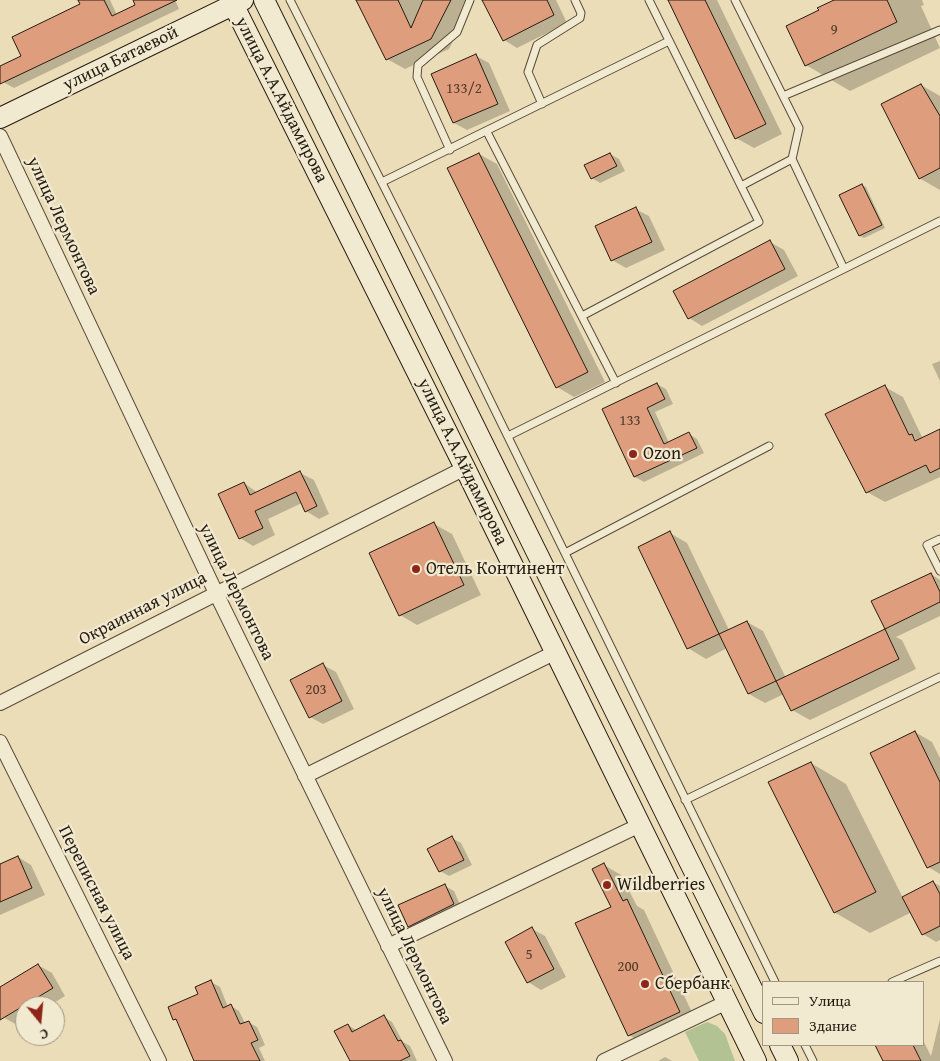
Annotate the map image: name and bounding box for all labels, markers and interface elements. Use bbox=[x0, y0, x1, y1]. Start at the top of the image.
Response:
street label: улица А.А.Айдамирова bbox=[230, 14, 332, 186]
house number: 9 bbox=[830, 21, 838, 39]
street label: улица Батаевой bbox=[60, 22, 182, 96]
house number: 133/2 bbox=[446, 80, 482, 98]
street label: улица Лермонтова bbox=[22, 154, 104, 298]
street label: улица А.А.Айдамирова bbox=[412, 375, 512, 549]
house number: 133 bbox=[619, 412, 641, 430]
place label: Ozon bbox=[643, 443, 681, 465]
marker: Ozon bbox=[627, 448, 639, 460]
street label: улица Лермонтова bbox=[193, 520, 279, 664]
place label: Отель Континент bbox=[426, 558, 565, 580]
marker: Отель Континент bbox=[410, 563, 422, 575]
street label: Окраинная улица bbox=[76, 567, 210, 651]
house number: 203 bbox=[305, 681, 327, 699]
street label: Переписная улица bbox=[53, 822, 139, 964]
place label: Wildberries bbox=[617, 874, 705, 896]
marker: Wildberries bbox=[601, 879, 613, 891]
street label: улица Лермонтова bbox=[371, 884, 457, 1028]
house number: 5 bbox=[525, 946, 533, 964]
house number: 200 bbox=[617, 958, 639, 976]
place label: Сбербанк bbox=[655, 973, 730, 995]
marker: Сбербанк bbox=[639, 978, 651, 990]
legend bbox=[762, 981, 925, 1046]
text: Улица bbox=[809, 990, 851, 1011]
north arrow bbox=[15, 996, 65, 1046]
text: Здание bbox=[809, 1015, 857, 1036]
text: С bbox=[37, 1024, 51, 1045]

